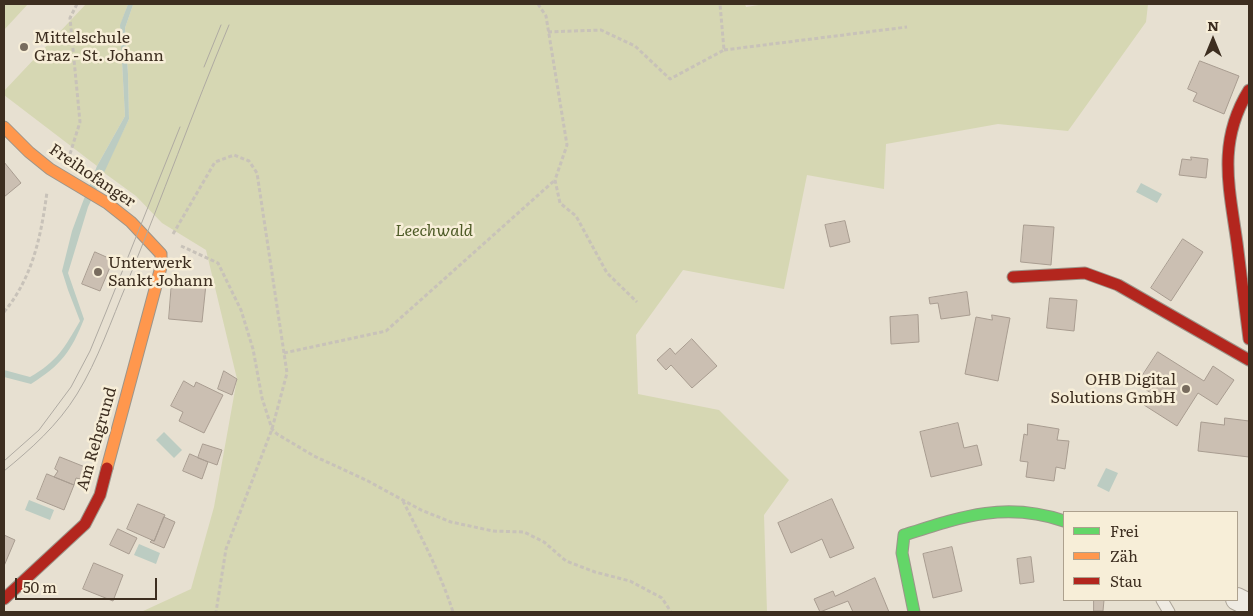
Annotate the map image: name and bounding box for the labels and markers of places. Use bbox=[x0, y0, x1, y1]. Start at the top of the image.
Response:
place label: Mittelschule Graz - St. Johann bbox=[34, 28, 164, 66]
marker: Mittelschule Graz - St. Johann bbox=[18, 41, 30, 53]
place label: Unterwerk Sankt Johann bbox=[108, 253, 213, 291]
marker: Unterwerk Sankt Johann bbox=[92, 266, 104, 278]
place label: OHB Digital Solutions GmbH bbox=[1050, 370, 1176, 408]
marker: OHB Digital Solutions GmbH bbox=[1180, 383, 1192, 395]

